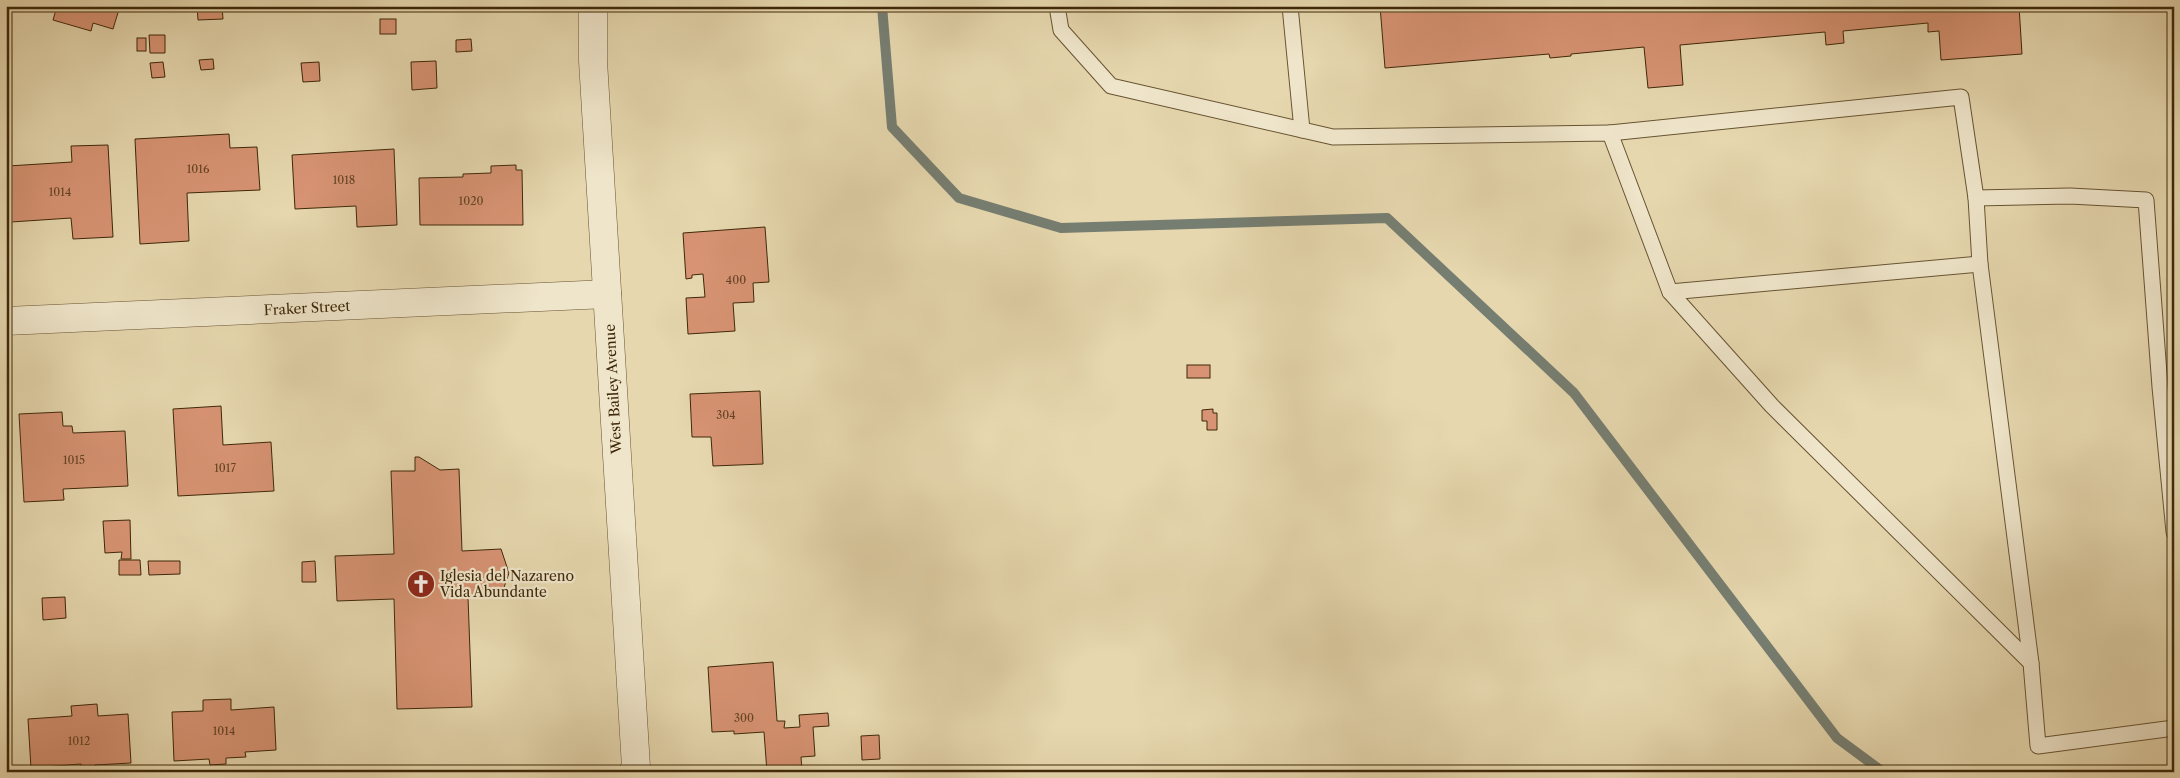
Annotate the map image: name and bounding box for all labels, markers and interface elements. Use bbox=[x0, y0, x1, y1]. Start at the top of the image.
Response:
house number: 1016 bbox=[187, 162, 210, 176]
house number: 1018 bbox=[333, 173, 355, 187]
house number: 1014 bbox=[49, 185, 71, 199]
house number: 1020 bbox=[459, 194, 483, 208]
house number: 400 bbox=[726, 273, 746, 287]
street label: Fraker Street bbox=[263, 297, 351, 319]
street label: West Bailey Avenue bbox=[601, 323, 625, 455]
house number: 304 bbox=[716, 408, 736, 422]
house number: 1015 bbox=[63, 453, 85, 467]
house number: 1017 bbox=[214, 461, 236, 475]
place label: Iglesia del Nazareno Vida Abundante bbox=[439, 567, 574, 601]
church icon: Iglesia del Nazareno Vida Abundante bbox=[406, 569, 436, 599]
house number: 300 bbox=[734, 711, 754, 725]
house number: 1014 bbox=[213, 724, 235, 738]
house number: 1012 bbox=[68, 734, 90, 748]

